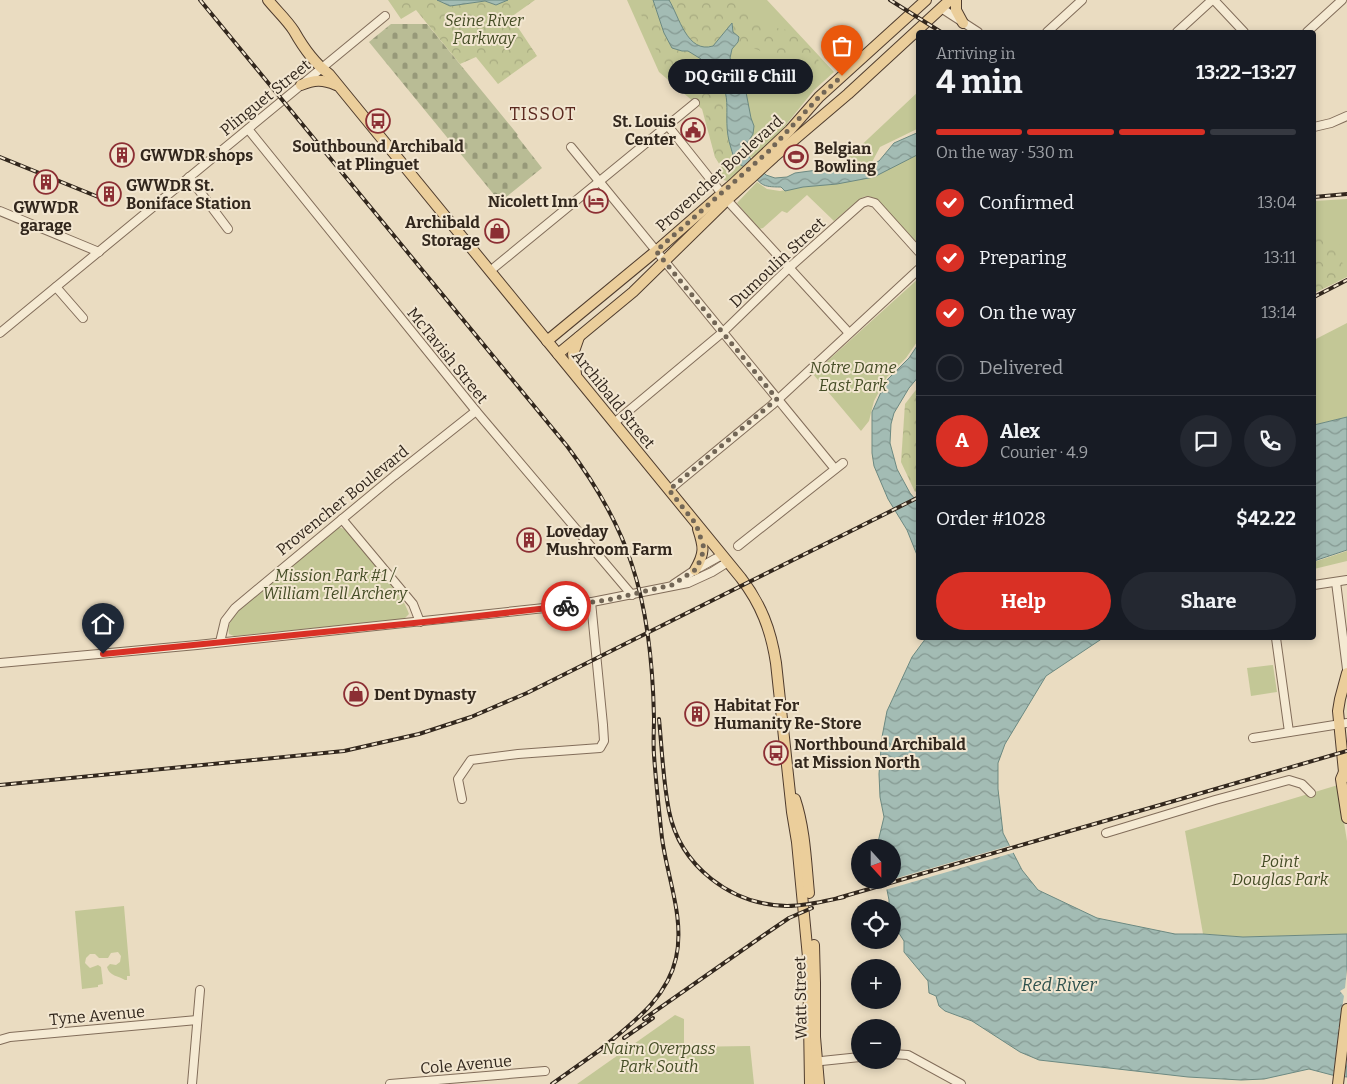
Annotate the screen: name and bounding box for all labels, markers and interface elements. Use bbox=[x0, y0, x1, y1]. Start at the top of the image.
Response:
park label: Seine River Parkway bbox=[444, 11, 525, 48]
pin bbox=[821, 25, 863, 76]
icon: bag bbox=[828, 32, 856, 60]
text: Arriving in bbox=[936, 44, 1015, 63]
street label: Plinguet Street bbox=[216, 55, 314, 140]
callout: DQ Grill & Chill bbox=[667, 58, 812, 94]
text: 13:22–13:27 bbox=[1196, 61, 1296, 84]
text: 4 min bbox=[936, 63, 1023, 101]
text: DQ Grill & Chill bbox=[685, 67, 796, 86]
district label: TISSOT bbox=[509, 103, 577, 125]
bus stop icon: Southbound Archibald at Plinguet bbox=[365, 108, 391, 134]
street label: Provencher Boulevard bbox=[652, 111, 787, 235]
place label: St. Louis Center bbox=[612, 112, 676, 149]
public building icon: St. Louis Center bbox=[680, 117, 706, 143]
place label: Southbound Archibald at Plinguet bbox=[292, 137, 464, 174]
place label: Belgian Bowling bbox=[814, 139, 876, 176]
building icon: GWWDR shops bbox=[109, 142, 135, 168]
text: On the way · 530 m bbox=[936, 143, 1074, 162]
sports icon: Belgian Bowling bbox=[783, 144, 809, 170]
place label: GWWDR shops bbox=[140, 146, 253, 165]
building icon: GWWDR garage bbox=[33, 169, 59, 195]
place label: GWWDR St. Boniface Station bbox=[126, 176, 252, 213]
building icon: GWWDR St. Boniface Station bbox=[96, 181, 122, 207]
hotel icon: Nicolett Inn bbox=[583, 188, 609, 214]
icon: check bbox=[936, 189, 964, 217]
text: Confirmed bbox=[979, 191, 1074, 214]
place label: Nicolett Inn bbox=[488, 192, 579, 211]
text: 13:04 bbox=[1257, 193, 1296, 212]
place label: GWWDR garage bbox=[13, 198, 79, 235]
place label: Archibald Storage bbox=[405, 213, 480, 250]
street label: Dumoulin Street bbox=[726, 213, 829, 311]
shop icon: Archibald Storage bbox=[484, 218, 510, 244]
icon: check bbox=[936, 244, 964, 272]
text: Preparing bbox=[979, 246, 1067, 269]
text: 13:11 bbox=[1264, 248, 1296, 267]
icon: check bbox=[936, 299, 964, 327]
text: On the way bbox=[979, 301, 1076, 324]
street label: McTavish Street bbox=[403, 303, 492, 407]
text: 13:14 bbox=[1261, 303, 1296, 322]
street label: Archibald Street bbox=[568, 346, 659, 452]
text: Delivered bbox=[979, 356, 1063, 379]
park label: Notre Dame East Park bbox=[809, 358, 897, 395]
button: chat bbox=[1180, 415, 1232, 467]
button: phone bbox=[1244, 415, 1296, 467]
text: Alex bbox=[1000, 420, 1040, 443]
text: A bbox=[955, 429, 969, 452]
street label: Provencher Boulevard bbox=[273, 441, 413, 559]
text: Courier · 4.9 bbox=[1000, 443, 1088, 462]
text: Order #1028 bbox=[936, 507, 1046, 530]
text: $42.22 bbox=[1236, 507, 1296, 530]
place label: Loveday Mushroom Farm bbox=[546, 522, 673, 559]
building icon: Loveday Mushroom Farm bbox=[516, 527, 542, 553]
park label: Mission Park #1 / William Tell Archery bbox=[263, 566, 408, 603]
button: Help bbox=[936, 572, 1111, 630]
button: Share bbox=[1121, 572, 1296, 630]
courier bbox=[541, 581, 591, 631]
icon: bike bbox=[552, 592, 580, 620]
pin bbox=[82, 603, 124, 654]
icon: home bbox=[89, 610, 117, 638]
shop icon: Dent Dynasty bbox=[343, 681, 369, 707]
place label: Dent Dynasty bbox=[374, 685, 476, 704]
place label: Habitat For Humanity Re-Store bbox=[714, 696, 862, 733]
building icon: Habitat For Humanity Re-Store bbox=[684, 701, 710, 727]
place label: Northbound Archibald at Mission North bbox=[794, 735, 966, 772]
bus stop icon: Northbound Archibald at Mission North bbox=[763, 740, 789, 766]
north arrow bbox=[851, 839, 901, 889]
map controls bbox=[851, 839, 901, 1069]
park label: Point Douglas Park bbox=[1232, 852, 1329, 889]
button: locate bbox=[851, 899, 901, 949]
street label: Watt Street bbox=[790, 956, 811, 1040]
button: + bbox=[851, 959, 901, 1009]
water label: Red River bbox=[1021, 974, 1097, 996]
street label: Tyne Avenue bbox=[48, 1002, 146, 1029]
button: − bbox=[851, 1019, 901, 1069]
park label: Nairn Overpass Park South bbox=[602, 1039, 716, 1076]
street label: Cole Avenue bbox=[419, 1051, 513, 1078]

